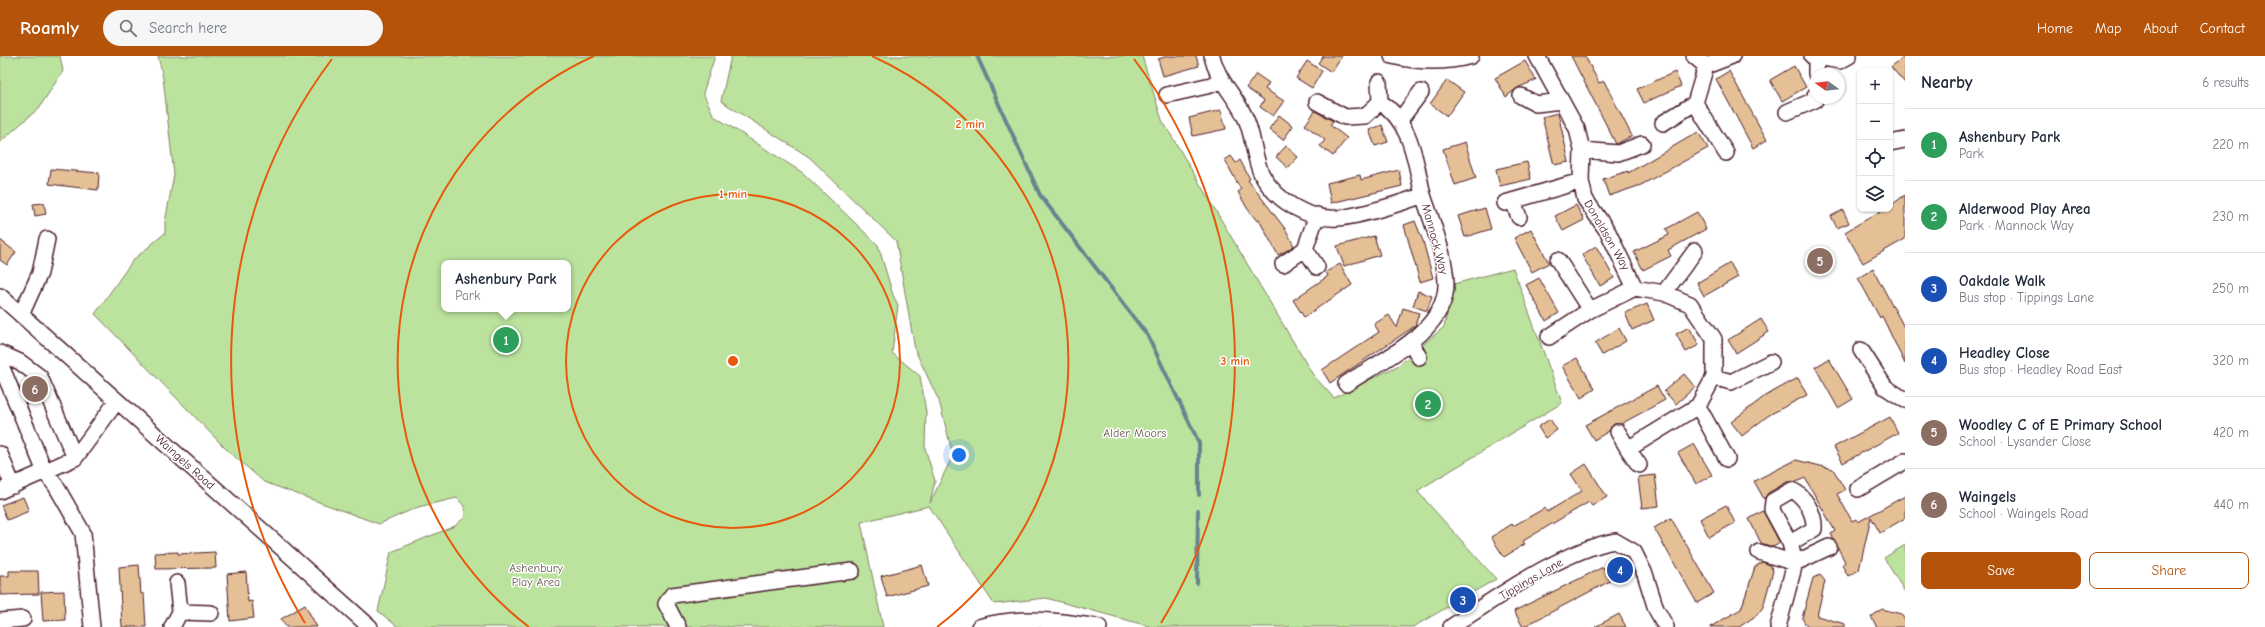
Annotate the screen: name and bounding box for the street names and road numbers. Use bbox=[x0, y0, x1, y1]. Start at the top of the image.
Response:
street label: Donaldson Way bbox=[1581, 197, 1633, 273]
street label: Mannock Way bbox=[1419, 202, 1451, 276]
street label: Waingels Road bbox=[152, 432, 218, 492]
street label: Tippings Lane bbox=[1497, 555, 1565, 603]

